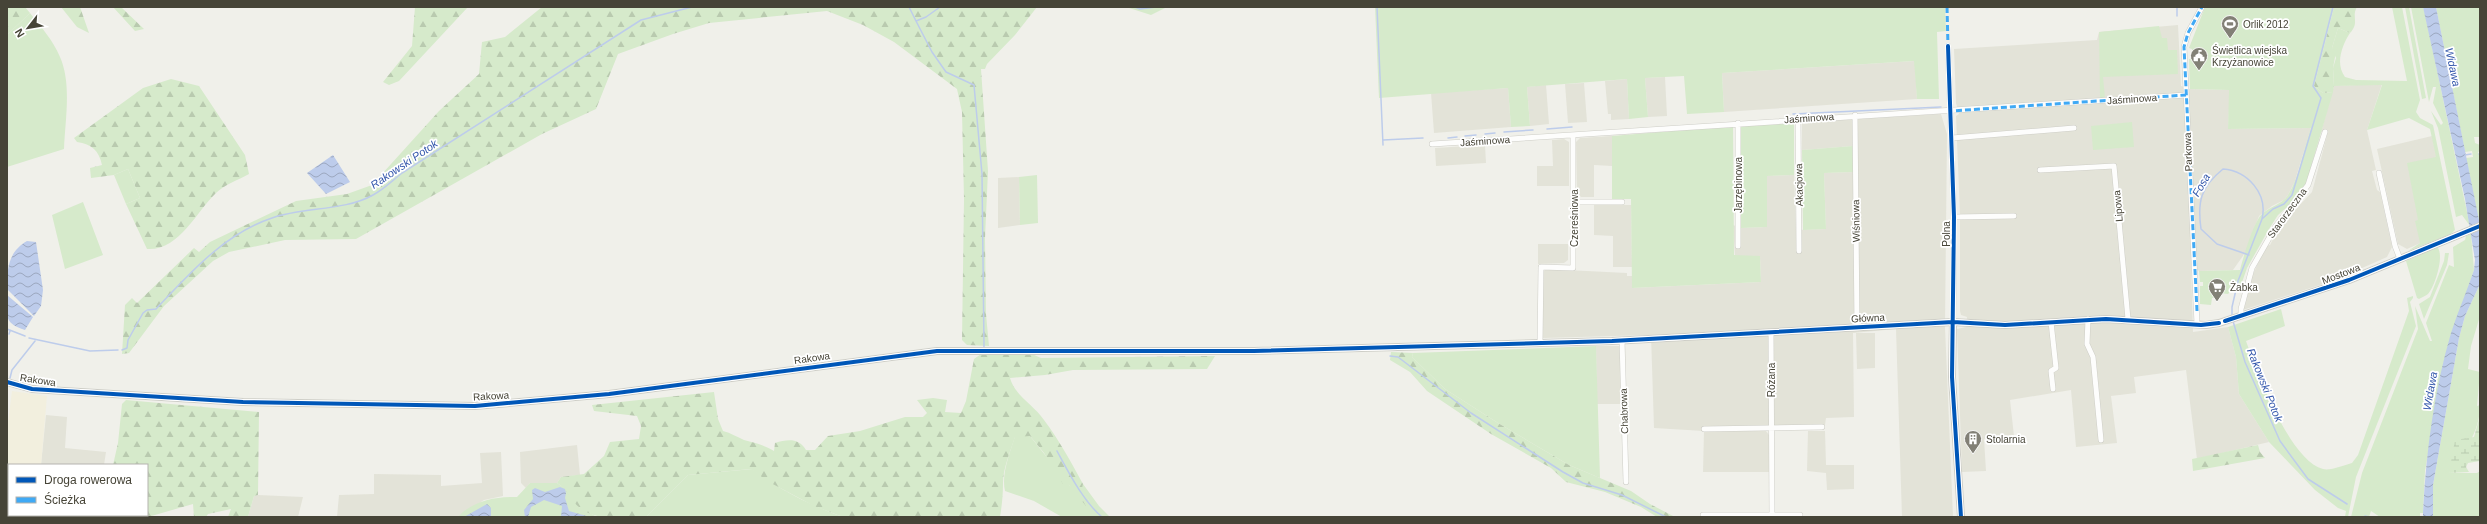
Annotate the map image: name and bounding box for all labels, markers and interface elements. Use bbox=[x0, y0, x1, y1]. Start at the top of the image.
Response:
north arrow bbox=[8, 8, 48, 48]
sports icon: Orlik 2012 bbox=[2220, 14, 2240, 39]
place label: Orlik 2012 bbox=[2243, 19, 2289, 30]
text: N bbox=[12, 27, 27, 40]
place label: Świetlica wiejska Krzyżanowice bbox=[2212, 44, 2287, 68]
public building icon: Świetlica wiejska Krzyżanowice bbox=[2189, 46, 2209, 71]
water label: Widawa bbox=[2443, 47, 2463, 87]
street label: Jaśminowa bbox=[2107, 92, 2158, 106]
street label: Jaśminowa bbox=[1784, 111, 1835, 125]
street label: Parkowa bbox=[2182, 132, 2194, 172]
street label: Jaśminowa bbox=[1460, 134, 1511, 148]
water label: Rakowski Potok bbox=[368, 137, 440, 191]
street label: Jarzębinowa bbox=[1733, 156, 1744, 213]
street label: Akacjowa bbox=[1793, 163, 1805, 206]
water label: Fosa bbox=[2190, 171, 2212, 199]
street label: Starorzeczna bbox=[2265, 186, 2309, 240]
street label: Czereśniowa bbox=[1569, 189, 1580, 247]
street label: Lipowa bbox=[2111, 189, 2125, 222]
street label: Wiśniowa bbox=[1850, 199, 1862, 242]
street label: Polna bbox=[1941, 221, 1952, 247]
street label: Mostowa bbox=[2320, 262, 2362, 286]
supermarket icon: Żabka bbox=[2207, 277, 2227, 302]
place label: Żabka bbox=[2230, 281, 2258, 293]
street label: Główna bbox=[1851, 312, 1886, 324]
water label: Rakowski Potok bbox=[2245, 346, 2285, 424]
street label: Rakowa bbox=[793, 350, 831, 366]
street label: Różana bbox=[1766, 362, 1777, 397]
water label: Widawa bbox=[2421, 371, 2439, 411]
street label: Rakowa bbox=[19, 372, 57, 388]
street label: Chabrowa bbox=[1618, 388, 1630, 434]
street label: Rakowa bbox=[473, 390, 510, 402]
building icon: Stolarnia bbox=[1963, 429, 1983, 454]
place label: Stolarnia bbox=[1986, 434, 2026, 445]
legend bbox=[8, 464, 148, 516]
text: Droga rowerowa bbox=[44, 473, 132, 487]
text: Ścieżka bbox=[44, 492, 86, 507]

